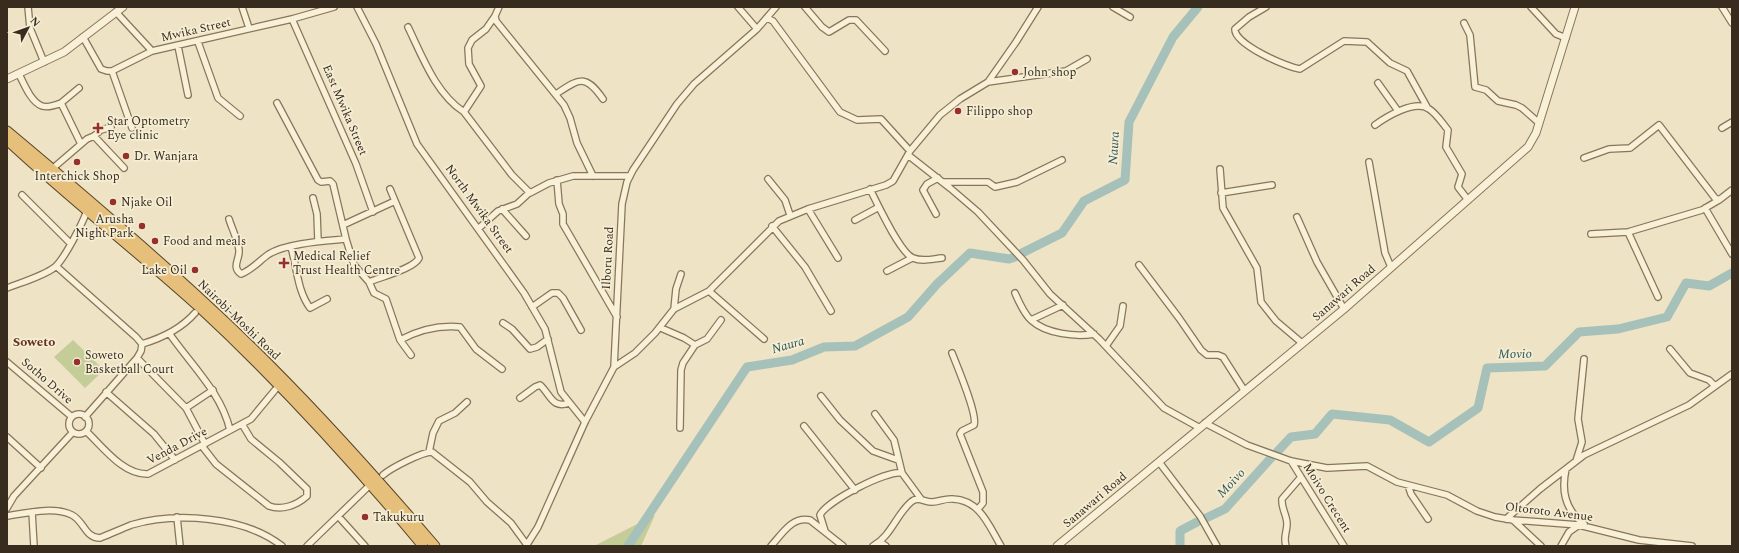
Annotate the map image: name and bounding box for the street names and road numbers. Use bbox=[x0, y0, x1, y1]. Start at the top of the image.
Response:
street label: Mwika Street bbox=[159, 13, 233, 47]
street label: East Mwika Street bbox=[317, 62, 373, 158]
street label: North Mwika Street bbox=[440, 160, 518, 258]
street label: Ilboru Road bbox=[597, 226, 619, 290]
street label: Sanawari Road bbox=[1308, 260, 1380, 326]
street label: Nairobi-Moshi Road bbox=[193, 275, 285, 365]
street label: Sotho Drive bbox=[17, 353, 77, 409]
street label: Venda Drive bbox=[143, 422, 211, 470]
street label: Moivo Crecent bbox=[1298, 459, 1356, 537]
street label: Sanawari Road bbox=[1059, 467, 1131, 533]
street label: Oltoroto Avenue bbox=[1504, 497, 1594, 527]

